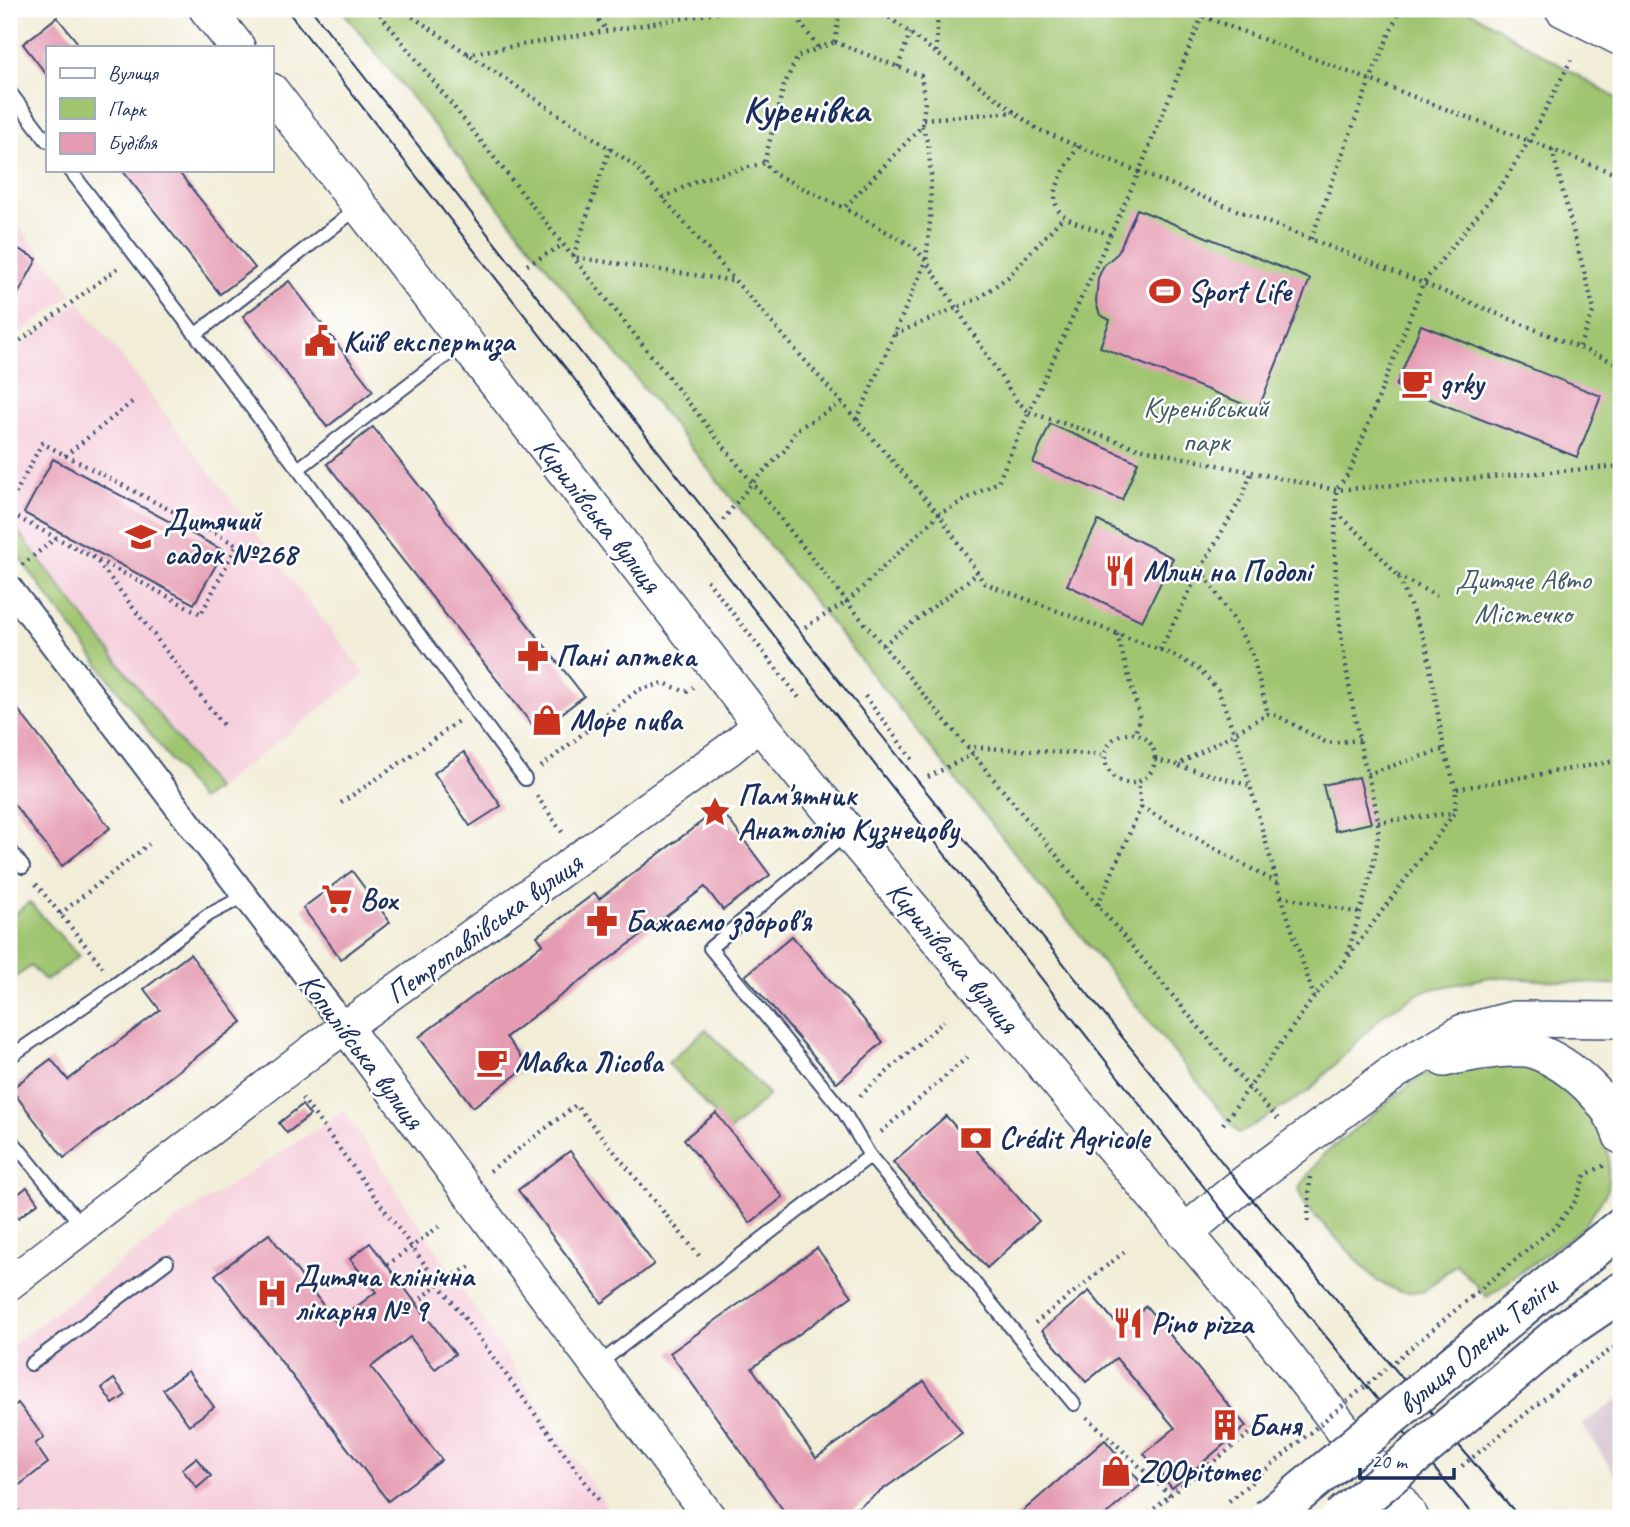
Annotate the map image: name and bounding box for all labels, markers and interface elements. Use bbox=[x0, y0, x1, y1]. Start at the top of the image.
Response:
legend bbox=[46, 46, 273, 172]
text: Вулиця bbox=[108, 60, 159, 86]
district label: Куренівка bbox=[743, 86, 872, 133]
text: Парк bbox=[108, 96, 148, 122]
text: Будівля bbox=[108, 130, 158, 156]
place label: Sport Life bbox=[1188, 272, 1293, 310]
sports icon: Sport Life bbox=[1148, 274, 1182, 308]
place label: Київ експертиза bbox=[343, 322, 517, 361]
public building icon: Київ експертиза bbox=[303, 324, 337, 358]
place label: grky bbox=[1440, 364, 1486, 402]
cafe icon: grky bbox=[1400, 366, 1434, 400]
park label: Куренівський парк bbox=[1143, 388, 1270, 460]
street label: Кирилівська вулиця bbox=[526, 430, 671, 601]
place label: Дитячий садок №268 bbox=[164, 501, 300, 573]
school or university icon: Дитячий садок №268 bbox=[124, 520, 158, 554]
place label: Млин на Подолі bbox=[1143, 552, 1315, 590]
restaurant icon: Млин на Подолі bbox=[1103, 554, 1137, 588]
park label: Дитяче Авто Містечко bbox=[1455, 560, 1592, 632]
place label: Пані аптека bbox=[556, 637, 699, 675]
pharmacy icon: Пані аптека bbox=[516, 639, 550, 673]
place label: Море пива bbox=[570, 701, 684, 739]
shop icon: Море пива bbox=[530, 703, 564, 737]
place label: Пам'ятник Анатолію Кузнецову bbox=[738, 776, 961, 849]
place icon: Пам'ятник Анатолію Кузнецову bbox=[698, 795, 732, 829]
street label: Петропавлівська вулиця bbox=[378, 843, 591, 1012]
street label: Кирилівська вулиця bbox=[878, 873, 1028, 1042]
place label: Box bbox=[360, 880, 400, 918]
supermarket icon: Box bbox=[320, 882, 354, 916]
place label: Бажаємо здоров'я bbox=[625, 902, 813, 941]
pharmacy icon: Бажаємо здоров'я bbox=[585, 904, 619, 938]
street label: Копилівська вулиця bbox=[291, 965, 434, 1138]
place label: Мавка Лісова bbox=[515, 1043, 665, 1081]
cafe icon: Мавка Лісова bbox=[475, 1045, 509, 1079]
place label: Crédit Agricole bbox=[999, 1119, 1152, 1157]
bank icon: Crédit Agricole bbox=[959, 1121, 993, 1155]
place label: Дитяча клінічна лікарня № 9 bbox=[295, 1257, 476, 1329]
street label: вулиця Олени Теліги bbox=[1390, 1266, 1566, 1423]
hospital icon: Дитяча клінічна лікарня № 9 bbox=[255, 1276, 289, 1310]
place label: Pino pizza bbox=[1151, 1304, 1255, 1342]
restaurant icon: Pino pizza bbox=[1111, 1306, 1145, 1340]
place label: Баня bbox=[1248, 1406, 1303, 1444]
building icon: Баня bbox=[1208, 1408, 1242, 1442]
scale bar bbox=[1360, 1436, 1455, 1480]
text: 20 m bbox=[1371, 1448, 1409, 1474]
place label: ZOOpitomec bbox=[1139, 1452, 1262, 1490]
shop icon: ZOOpitomec bbox=[1099, 1454, 1133, 1488]

